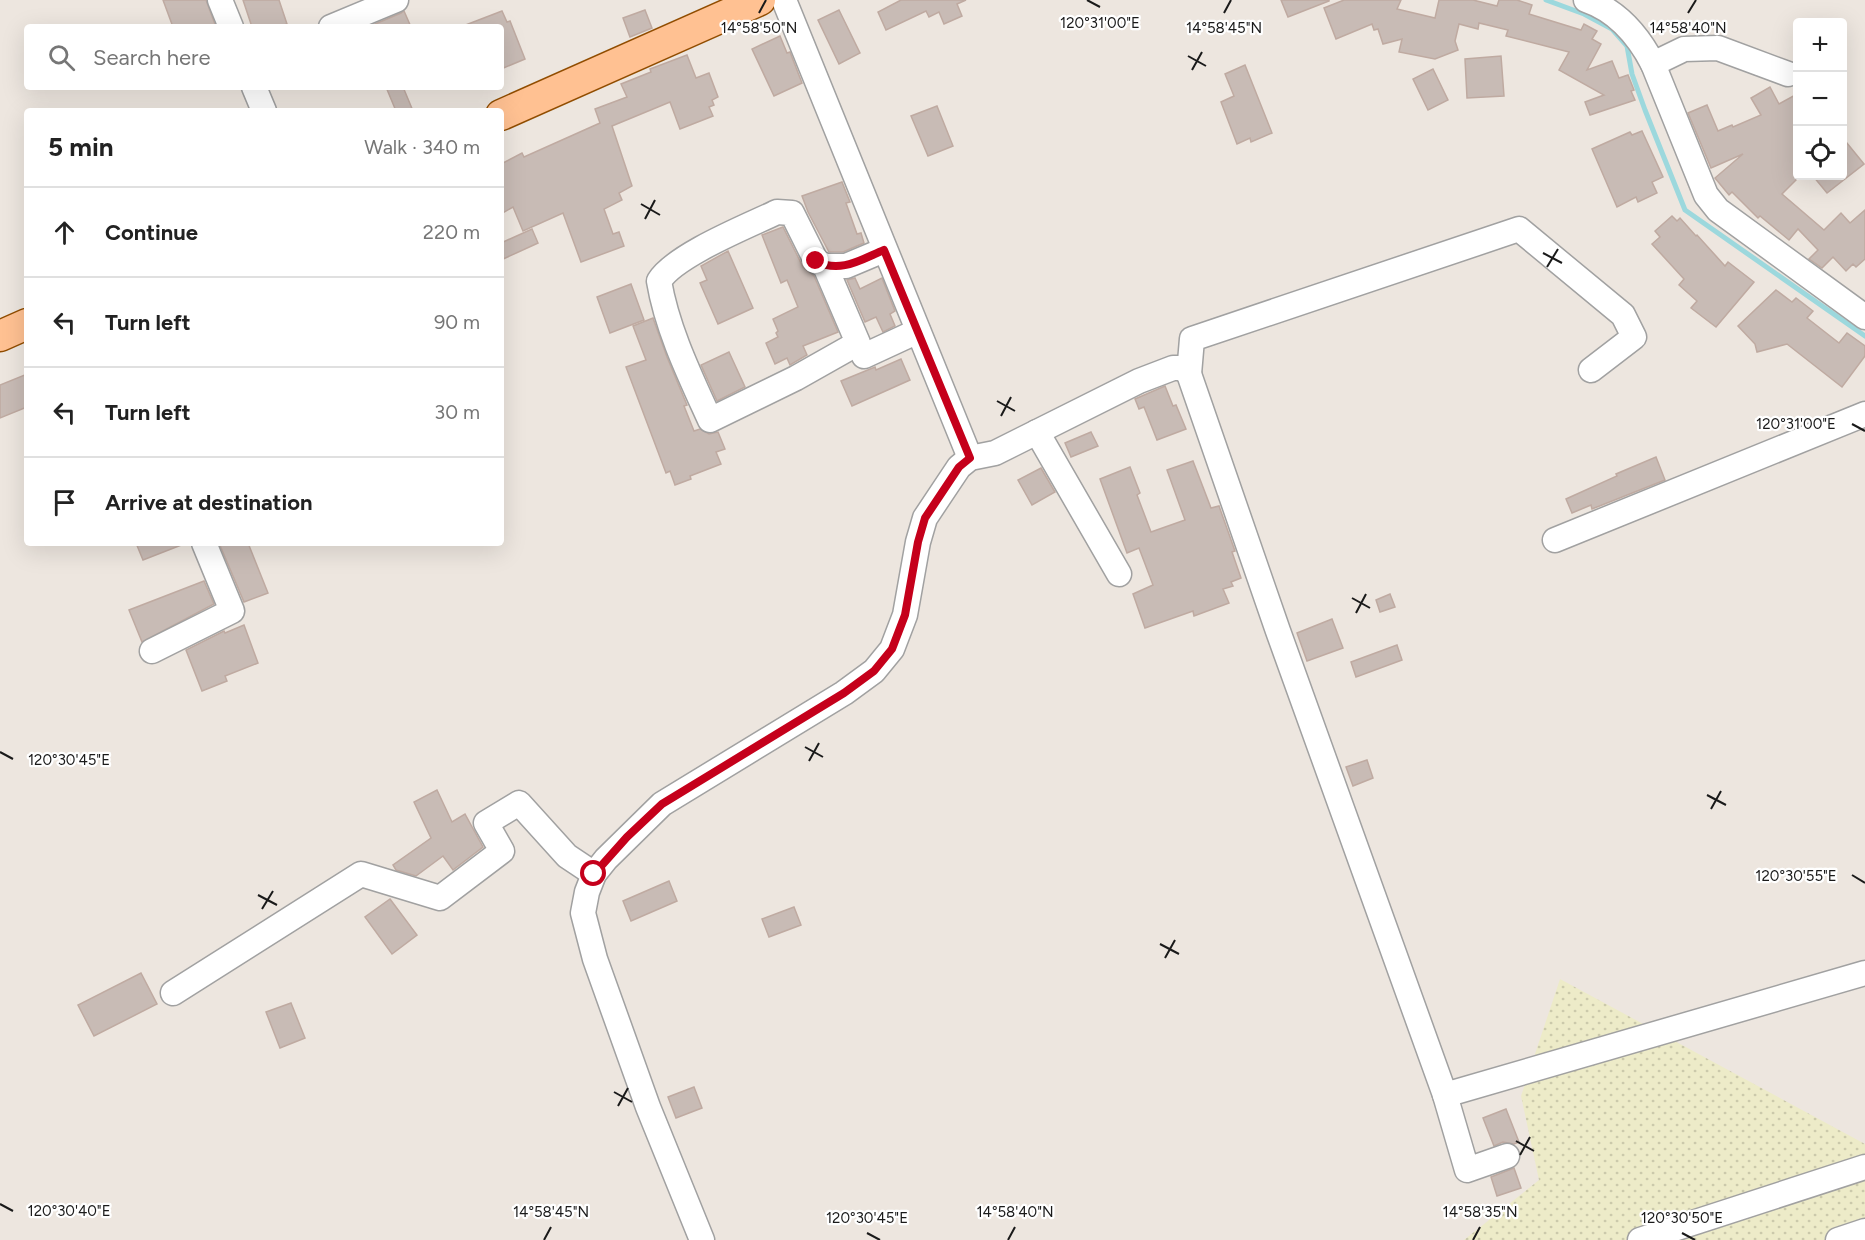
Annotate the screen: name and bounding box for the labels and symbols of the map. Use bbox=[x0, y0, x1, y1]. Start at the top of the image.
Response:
text: 120°31'00"E bbox=[1060, 14, 1140, 32]
text: 14°58'50"N bbox=[721, 19, 797, 37]
text: 14°58'45"N bbox=[1186, 19, 1262, 37]
text: 14°58'40"N bbox=[1649, 19, 1727, 37]
route end bbox=[802, 247, 828, 273]
text: 120°31'00"E bbox=[1756, 415, 1836, 433]
text: 120°30'45"E bbox=[28, 751, 110, 769]
route start bbox=[580, 860, 606, 886]
text: 120°30'55"E bbox=[1755, 867, 1837, 885]
text: 120°30'40"E bbox=[27, 1202, 111, 1220]
text: 14°58'45"N bbox=[513, 1203, 589, 1221]
text: 14°58'40"N bbox=[976, 1203, 1054, 1221]
text: 14°58'35"N bbox=[1442, 1203, 1518, 1221]
text: 120°30'45"E bbox=[826, 1209, 908, 1227]
text: 120°30'50"E bbox=[1641, 1209, 1723, 1227]

